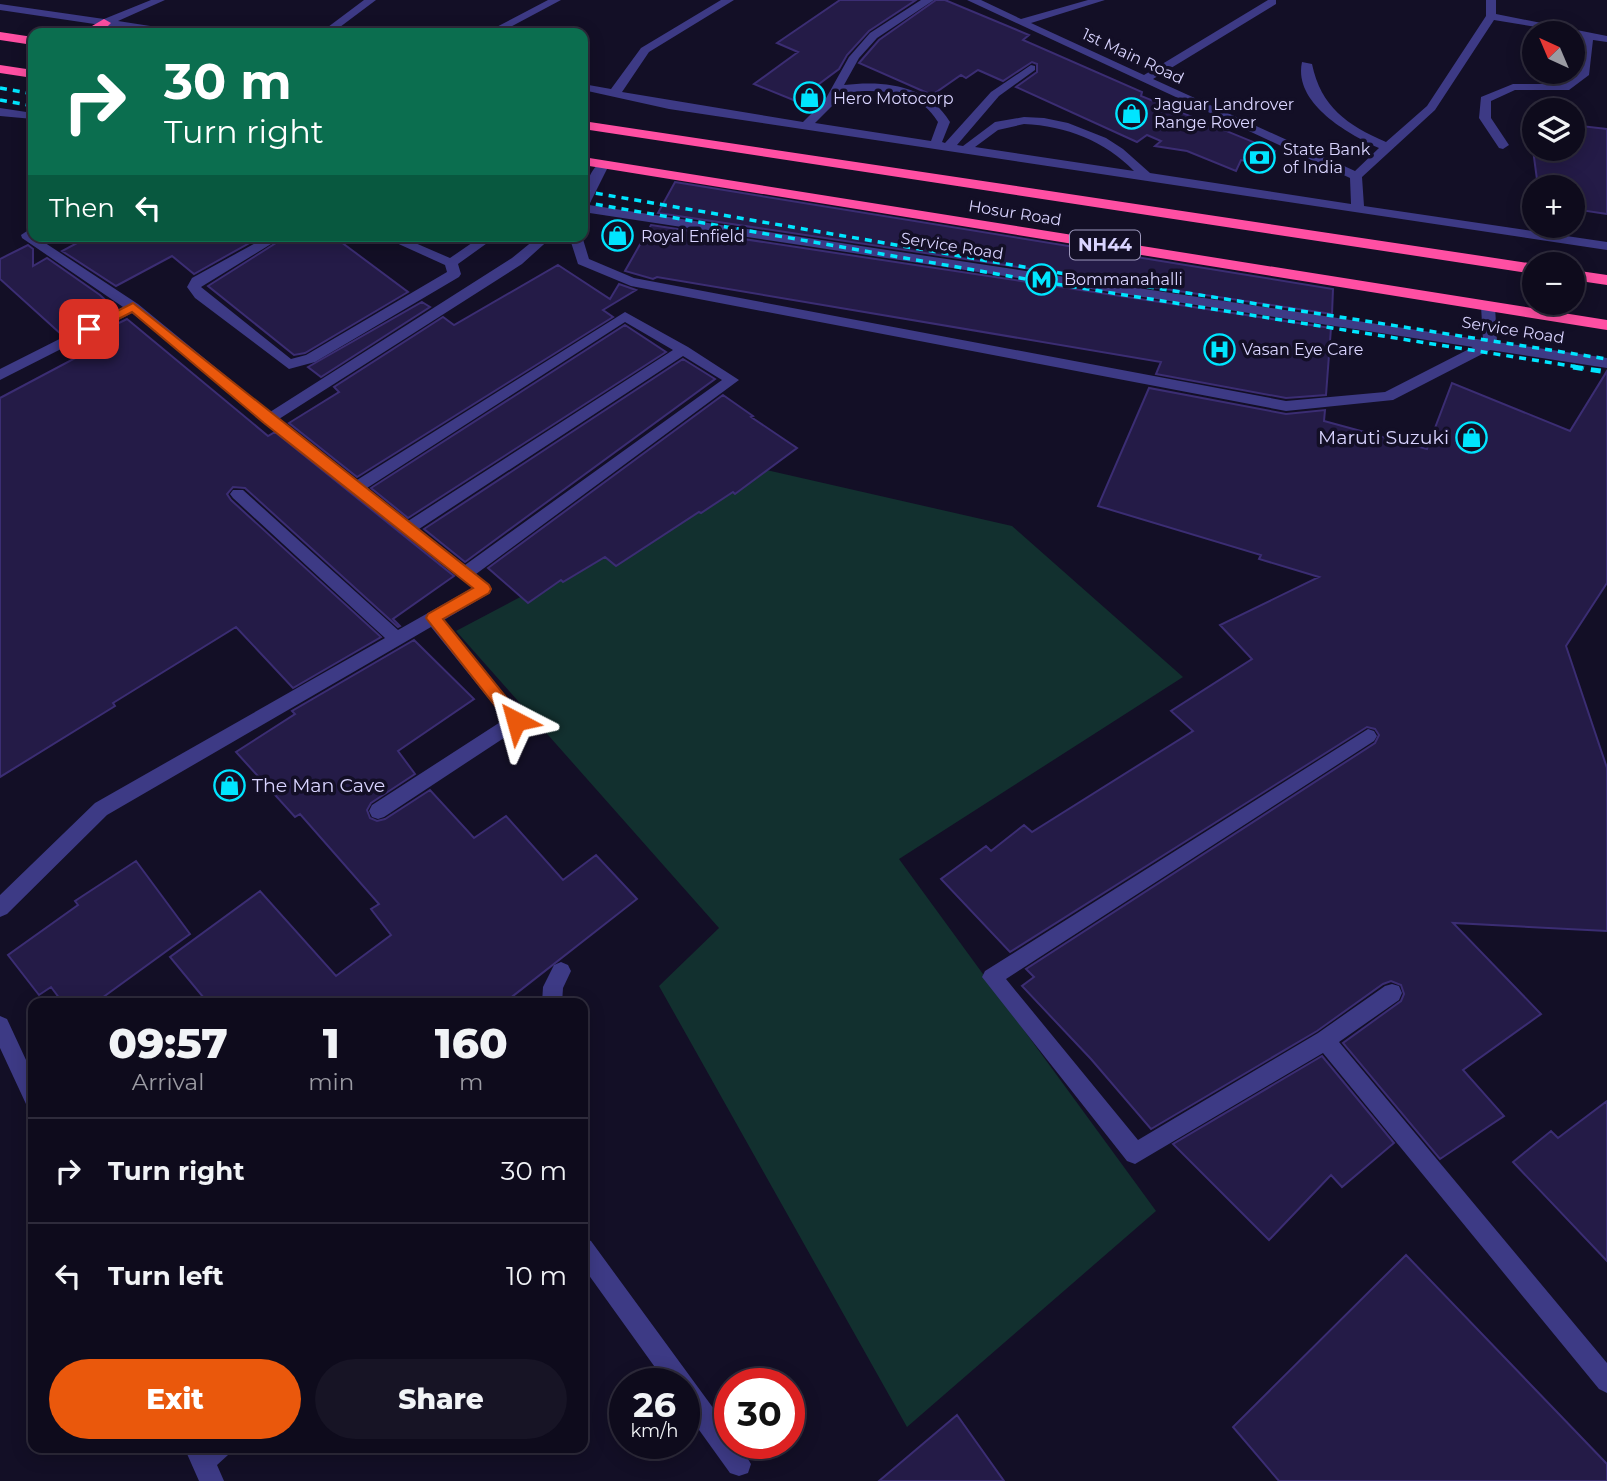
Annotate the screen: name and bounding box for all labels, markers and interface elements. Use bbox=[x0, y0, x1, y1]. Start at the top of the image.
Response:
north arrow bbox=[1522, 21, 1586, 84]
map controls bbox=[1522, 21, 1585, 315]
street label: 1st Main Road bbox=[1079, 24, 1187, 88]
text: 30 m bbox=[164, 52, 292, 111]
icon: right bbox=[49, 56, 140, 147]
shop icon: Hero Motocorp bbox=[793, 81, 827, 115]
place label: Hero Motocorp bbox=[833, 89, 954, 108]
place label: Jaguar Landrover Range Rover bbox=[1153, 95, 1294, 132]
shop icon: Jaguar Landrover Range Rover bbox=[1114, 96, 1148, 130]
button: layers bbox=[1522, 98, 1585, 161]
text: Turn right bbox=[164, 112, 324, 151]
place label: State Bank of India bbox=[1283, 140, 1371, 177]
bank icon: State Bank of India bbox=[1243, 141, 1277, 175]
button: + bbox=[1522, 175, 1585, 238]
icon: left bbox=[129, 189, 167, 227]
text: Then bbox=[49, 192, 115, 224]
street label: Hosur Road bbox=[967, 196, 1063, 230]
shop icon: Royal Enfield bbox=[601, 219, 635, 253]
place label: Royal Enfield bbox=[641, 227, 745, 246]
street label: Service Road bbox=[899, 229, 1005, 263]
road number: NH44 bbox=[1070, 230, 1140, 260]
button: − bbox=[1522, 252, 1585, 315]
metro station icon: Bommanahalli bbox=[1024, 262, 1058, 296]
place label: Bommanahalli bbox=[1064, 270, 1183, 289]
pin bbox=[59, 299, 119, 359]
icon: arrive bbox=[70, 310, 108, 348]
street label: Service Road bbox=[1460, 313, 1566, 347]
hospital icon: Vasan Eye Care bbox=[1202, 332, 1236, 366]
place label: Vasan Eye Care bbox=[1242, 340, 1364, 359]
shop icon: Maruti Suzuki bbox=[1455, 420, 1489, 454]
place label: Maruti Suzuki bbox=[1318, 426, 1449, 449]
position arrow bbox=[479, 684, 553, 758]
shop icon: The Man Cave bbox=[212, 768, 246, 802]
place label: The Man Cave bbox=[252, 774, 385, 797]
text: 09:57 bbox=[108, 1017, 228, 1069]
text: 1 bbox=[323, 1017, 340, 1069]
text: 160 bbox=[435, 1017, 508, 1069]
text: Arrival bbox=[132, 1068, 204, 1096]
text: min bbox=[308, 1068, 354, 1096]
text: m bbox=[459, 1068, 483, 1096]
icon: right bbox=[49, 1152, 87, 1190]
text: Turn right bbox=[108, 1155, 244, 1187]
text: 30 m bbox=[501, 1155, 567, 1187]
icon: left bbox=[49, 1257, 87, 1295]
text: Turn left bbox=[108, 1260, 224, 1292]
text: 10 m bbox=[506, 1260, 567, 1292]
button: Exit bbox=[49, 1359, 301, 1439]
button: Share bbox=[315, 1359, 567, 1439]
speed limit sign: 30 bbox=[714, 1368, 805, 1459]
text: 26 bbox=[633, 1383, 676, 1426]
text: km/h bbox=[630, 1420, 679, 1442]

